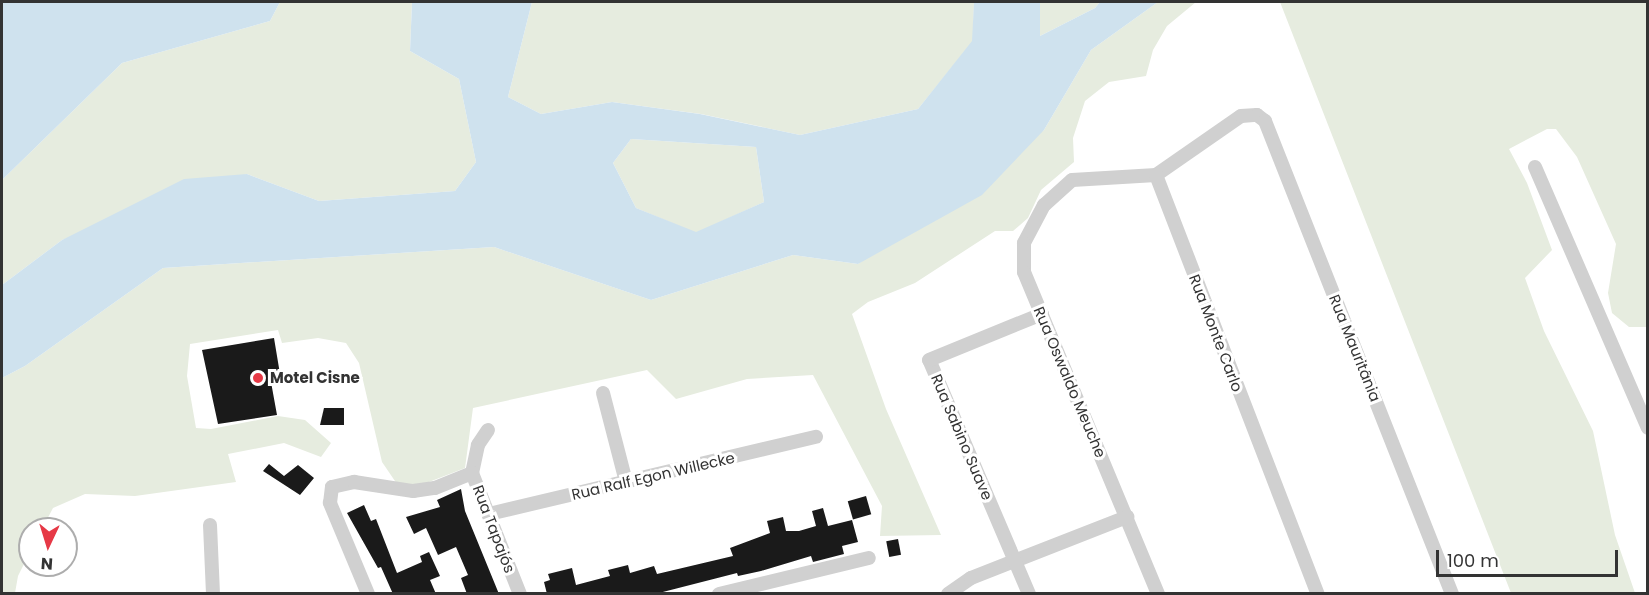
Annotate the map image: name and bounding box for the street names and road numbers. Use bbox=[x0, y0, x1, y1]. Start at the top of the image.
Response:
street label: Rua Monte Carlo bbox=[1185, 272, 1247, 394]
street label: Rua Mauritânia bbox=[1325, 292, 1385, 404]
street label: Rua Oswaldo Meuche bbox=[1030, 304, 1110, 460]
street label: Rua Sabino Suave bbox=[927, 371, 997, 503]
street label: Rua Ralf Egon Willecke bbox=[570, 448, 736, 504]
street label: Rua Tapajós bbox=[469, 483, 519, 575]

